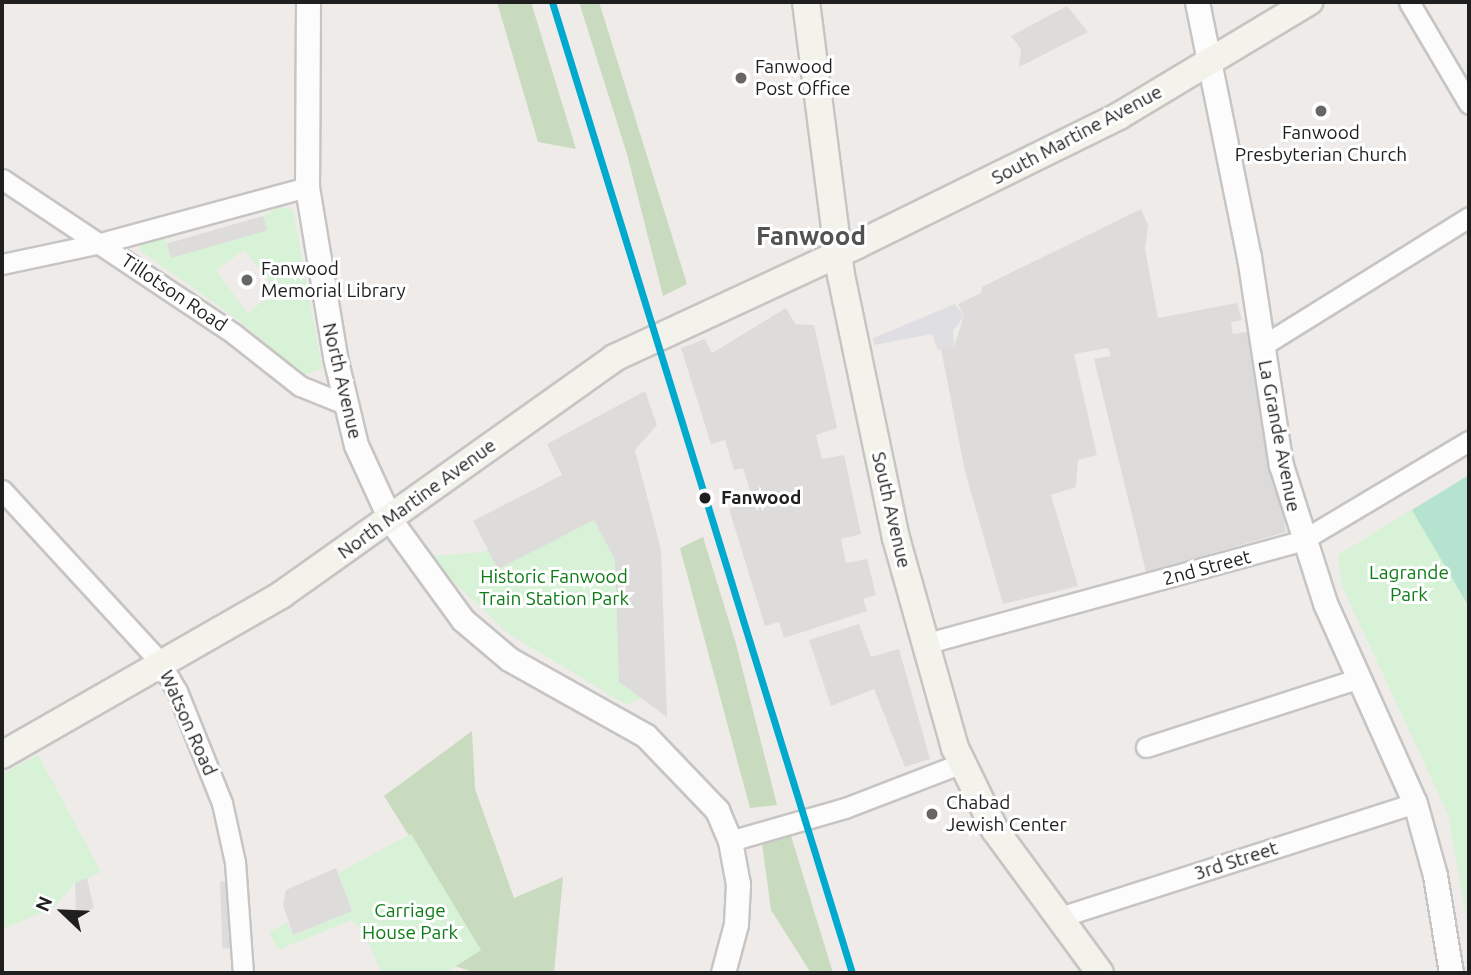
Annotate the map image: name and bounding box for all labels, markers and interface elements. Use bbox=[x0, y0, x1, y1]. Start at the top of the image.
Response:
place label: Fanwood Post Office bbox=[755, 56, 850, 100]
marker: Fanwood Post Office bbox=[733, 70, 749, 86]
street label: South Martine Avenue bbox=[988, 80, 1166, 190]
marker: Fanwood Presbyterian Church bbox=[1313, 103, 1329, 119]
place label: Fanwood Presbyterian Church bbox=[1235, 122, 1407, 166]
district label: Fanwood bbox=[756, 220, 866, 252]
street label: Tillotson Road bbox=[117, 249, 231, 337]
place label: Fanwood Memorial Library bbox=[261, 258, 406, 302]
marker: Fanwood Memorial Library bbox=[239, 272, 255, 288]
street label: North Avenue bbox=[318, 321, 366, 441]
street label: La Grande Avenue bbox=[1253, 358, 1305, 514]
street label: North Martine Avenue bbox=[334, 434, 500, 564]
street label: South Avenue bbox=[867, 450, 915, 570]
place label: Fanwood bbox=[721, 487, 801, 509]
marker: Fanwood bbox=[695, 488, 715, 508]
street label: 2nd Street bbox=[1161, 545, 1253, 591]
park label: Lagrande Park bbox=[1369, 562, 1449, 606]
park label: Historic Fanwood Train Station Park bbox=[479, 566, 629, 610]
street label: Watson Road bbox=[155, 667, 221, 779]
place label: Chabad Jewish Center bbox=[946, 792, 1067, 836]
marker: Chabad Jewish Center bbox=[924, 806, 940, 822]
street label: 3rd Street bbox=[1191, 837, 1281, 885]
north arrow bbox=[28, 877, 98, 947]
text: N bbox=[31, 893, 57, 915]
park label: Carriage House Park bbox=[362, 900, 458, 944]

